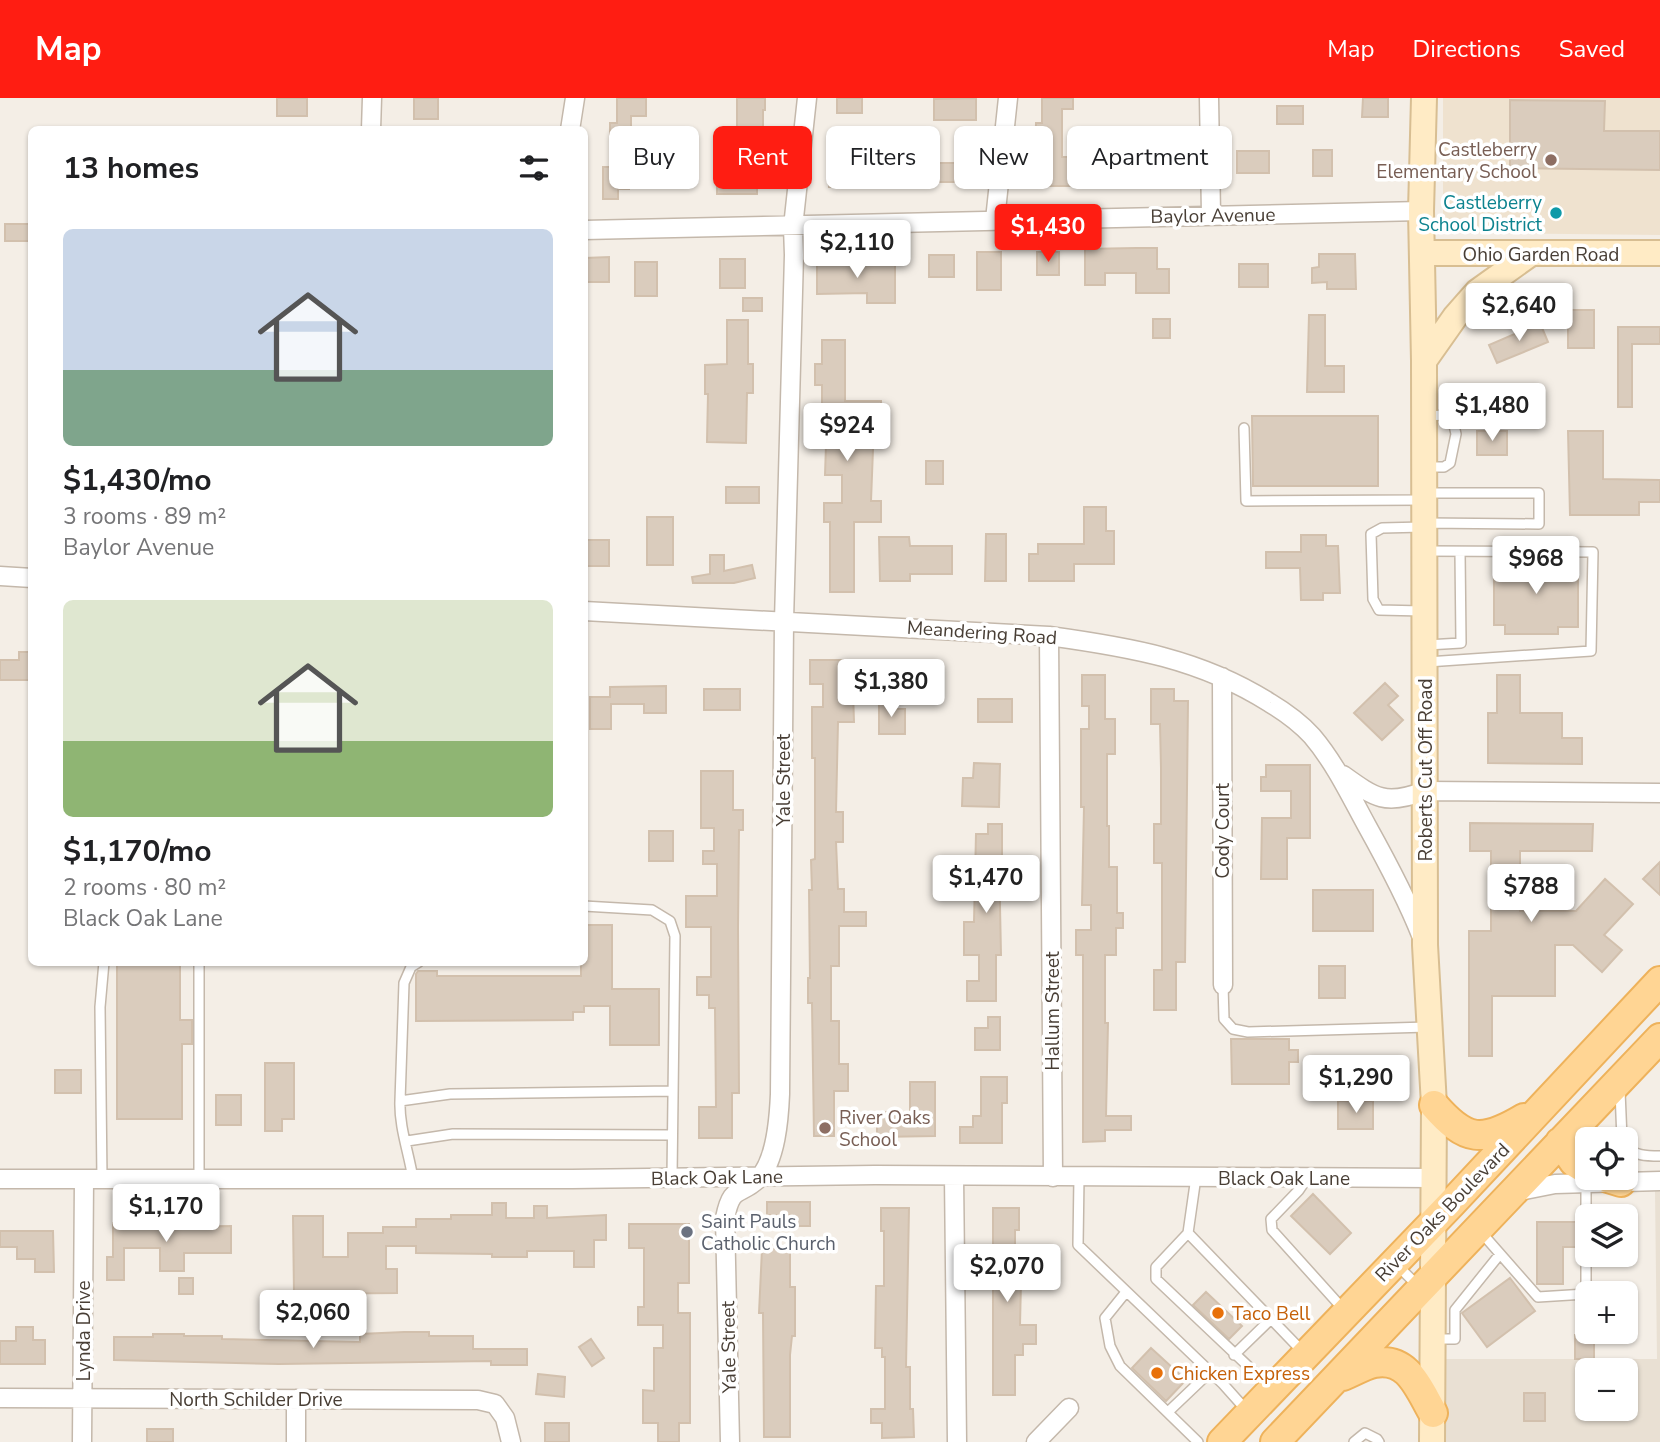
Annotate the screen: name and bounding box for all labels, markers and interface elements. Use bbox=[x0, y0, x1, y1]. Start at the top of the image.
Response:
text: Map bbox=[35, 27, 102, 72]
text: Map bbox=[1327, 33, 1374, 65]
text: Directions bbox=[1412, 33, 1521, 65]
text: Saved bbox=[1559, 33, 1625, 65]
chip: Buy bbox=[609, 126, 699, 189]
chip: Rent bbox=[713, 126, 812, 189]
chip: Filters bbox=[826, 126, 940, 189]
chip: New bbox=[954, 126, 1053, 189]
chip: Apartment bbox=[1067, 126, 1232, 189]
place label: Castleberry Elementary School bbox=[1376, 137, 1537, 185]
text: 13 homes bbox=[63, 148, 199, 189]
icon: filters bbox=[515, 149, 553, 187]
marker: Castleberry Elementary School bbox=[1543, 152, 1559, 168]
place label: Castleberry School District bbox=[1418, 190, 1542, 238]
street label: Baylor Avenue bbox=[1150, 202, 1276, 230]
pin: $1,430 bbox=[991, 204, 1105, 264]
marker: Castleberry School District bbox=[1548, 205, 1564, 221]
text: $1,430 bbox=[1011, 211, 1085, 242]
pin: $2,110 bbox=[800, 220, 914, 280]
text: $2,110 bbox=[820, 227, 894, 258]
street label: Ohio Garden Road bbox=[1463, 242, 1619, 268]
icon: home bbox=[245, 274, 371, 400]
pin: $2,640 bbox=[1462, 284, 1576, 343]
text: $2,640 bbox=[1482, 290, 1556, 321]
pin: $1,480 bbox=[1435, 384, 1549, 443]
text: $1,480 bbox=[1455, 390, 1529, 421]
pin: $924 bbox=[806, 404, 888, 463]
text: $924 bbox=[819, 410, 875, 441]
text: $1,430/mo bbox=[63, 460, 212, 501]
text: 3 rooms · 89 m² bbox=[63, 501, 226, 532]
text: Baylor Avenue bbox=[63, 532, 214, 563]
pin: $968 bbox=[1495, 536, 1577, 596]
text: $968 bbox=[1508, 543, 1564, 574]
street label: Meandering Road bbox=[906, 615, 1058, 651]
icon: home bbox=[245, 645, 371, 771]
pin: $1,380 bbox=[834, 660, 948, 719]
text: $1,380 bbox=[854, 666, 928, 697]
street label: Roberts Cut Off Road bbox=[1413, 679, 1439, 862]
street label: Yale Street bbox=[771, 734, 797, 827]
street label: Cody Court bbox=[1210, 783, 1236, 879]
text: $1,170/mo bbox=[63, 831, 212, 872]
pin: $1,470 bbox=[929, 856, 1043, 915]
text: $1,470 bbox=[949, 862, 1023, 893]
pin: $788 bbox=[1490, 864, 1572, 924]
text: $788 bbox=[1503, 871, 1559, 902]
text: 2 rooms · 80 m² bbox=[63, 872, 226, 903]
text: Black Oak Lane bbox=[63, 903, 223, 934]
street label: Hallum Street bbox=[1040, 951, 1066, 1071]
pin: $1,290 bbox=[1299, 1056, 1413, 1115]
text: $1,290 bbox=[1319, 1062, 1393, 1093]
place label: River Oaks School bbox=[839, 1105, 931, 1153]
marker: River Oaks School bbox=[817, 1120, 833, 1136]
map controls bbox=[1575, 1127, 1638, 1421]
button: locate bbox=[1575, 1127, 1638, 1190]
street label: River Oaks Boulevard bbox=[1370, 1138, 1516, 1288]
street label: Black Oak Lane bbox=[651, 1164, 783, 1192]
street label: Black Oak Lane bbox=[1218, 1166, 1350, 1192]
pin: $1,170 bbox=[109, 1184, 223, 1244]
text: $1,170 bbox=[129, 1191, 203, 1222]
button: layers bbox=[1575, 1204, 1638, 1267]
place label: Saint Pauls Catholic Church bbox=[701, 1209, 836, 1257]
marker: Saint Pauls Catholic Church bbox=[679, 1224, 695, 1240]
pin: $2,070 bbox=[950, 1244, 1064, 1304]
text: $2,070 bbox=[970, 1251, 1044, 1282]
street label: Lynda Drive bbox=[71, 1280, 97, 1382]
button: + bbox=[1575, 1281, 1638, 1344]
pin: $2,060 bbox=[256, 1290, 370, 1350]
text: $2,060 bbox=[276, 1297, 350, 1328]
street label: Yale Street bbox=[715, 1300, 743, 1394]
place label: Taco Bell bbox=[1232, 1301, 1311, 1327]
marker: Taco Bell bbox=[1210, 1305, 1226, 1321]
button: − bbox=[1575, 1358, 1638, 1421]
place label: Chicken Express bbox=[1171, 1361, 1310, 1387]
marker: Chicken Express bbox=[1149, 1365, 1165, 1381]
street label: North Schilder Drive bbox=[169, 1387, 343, 1413]

